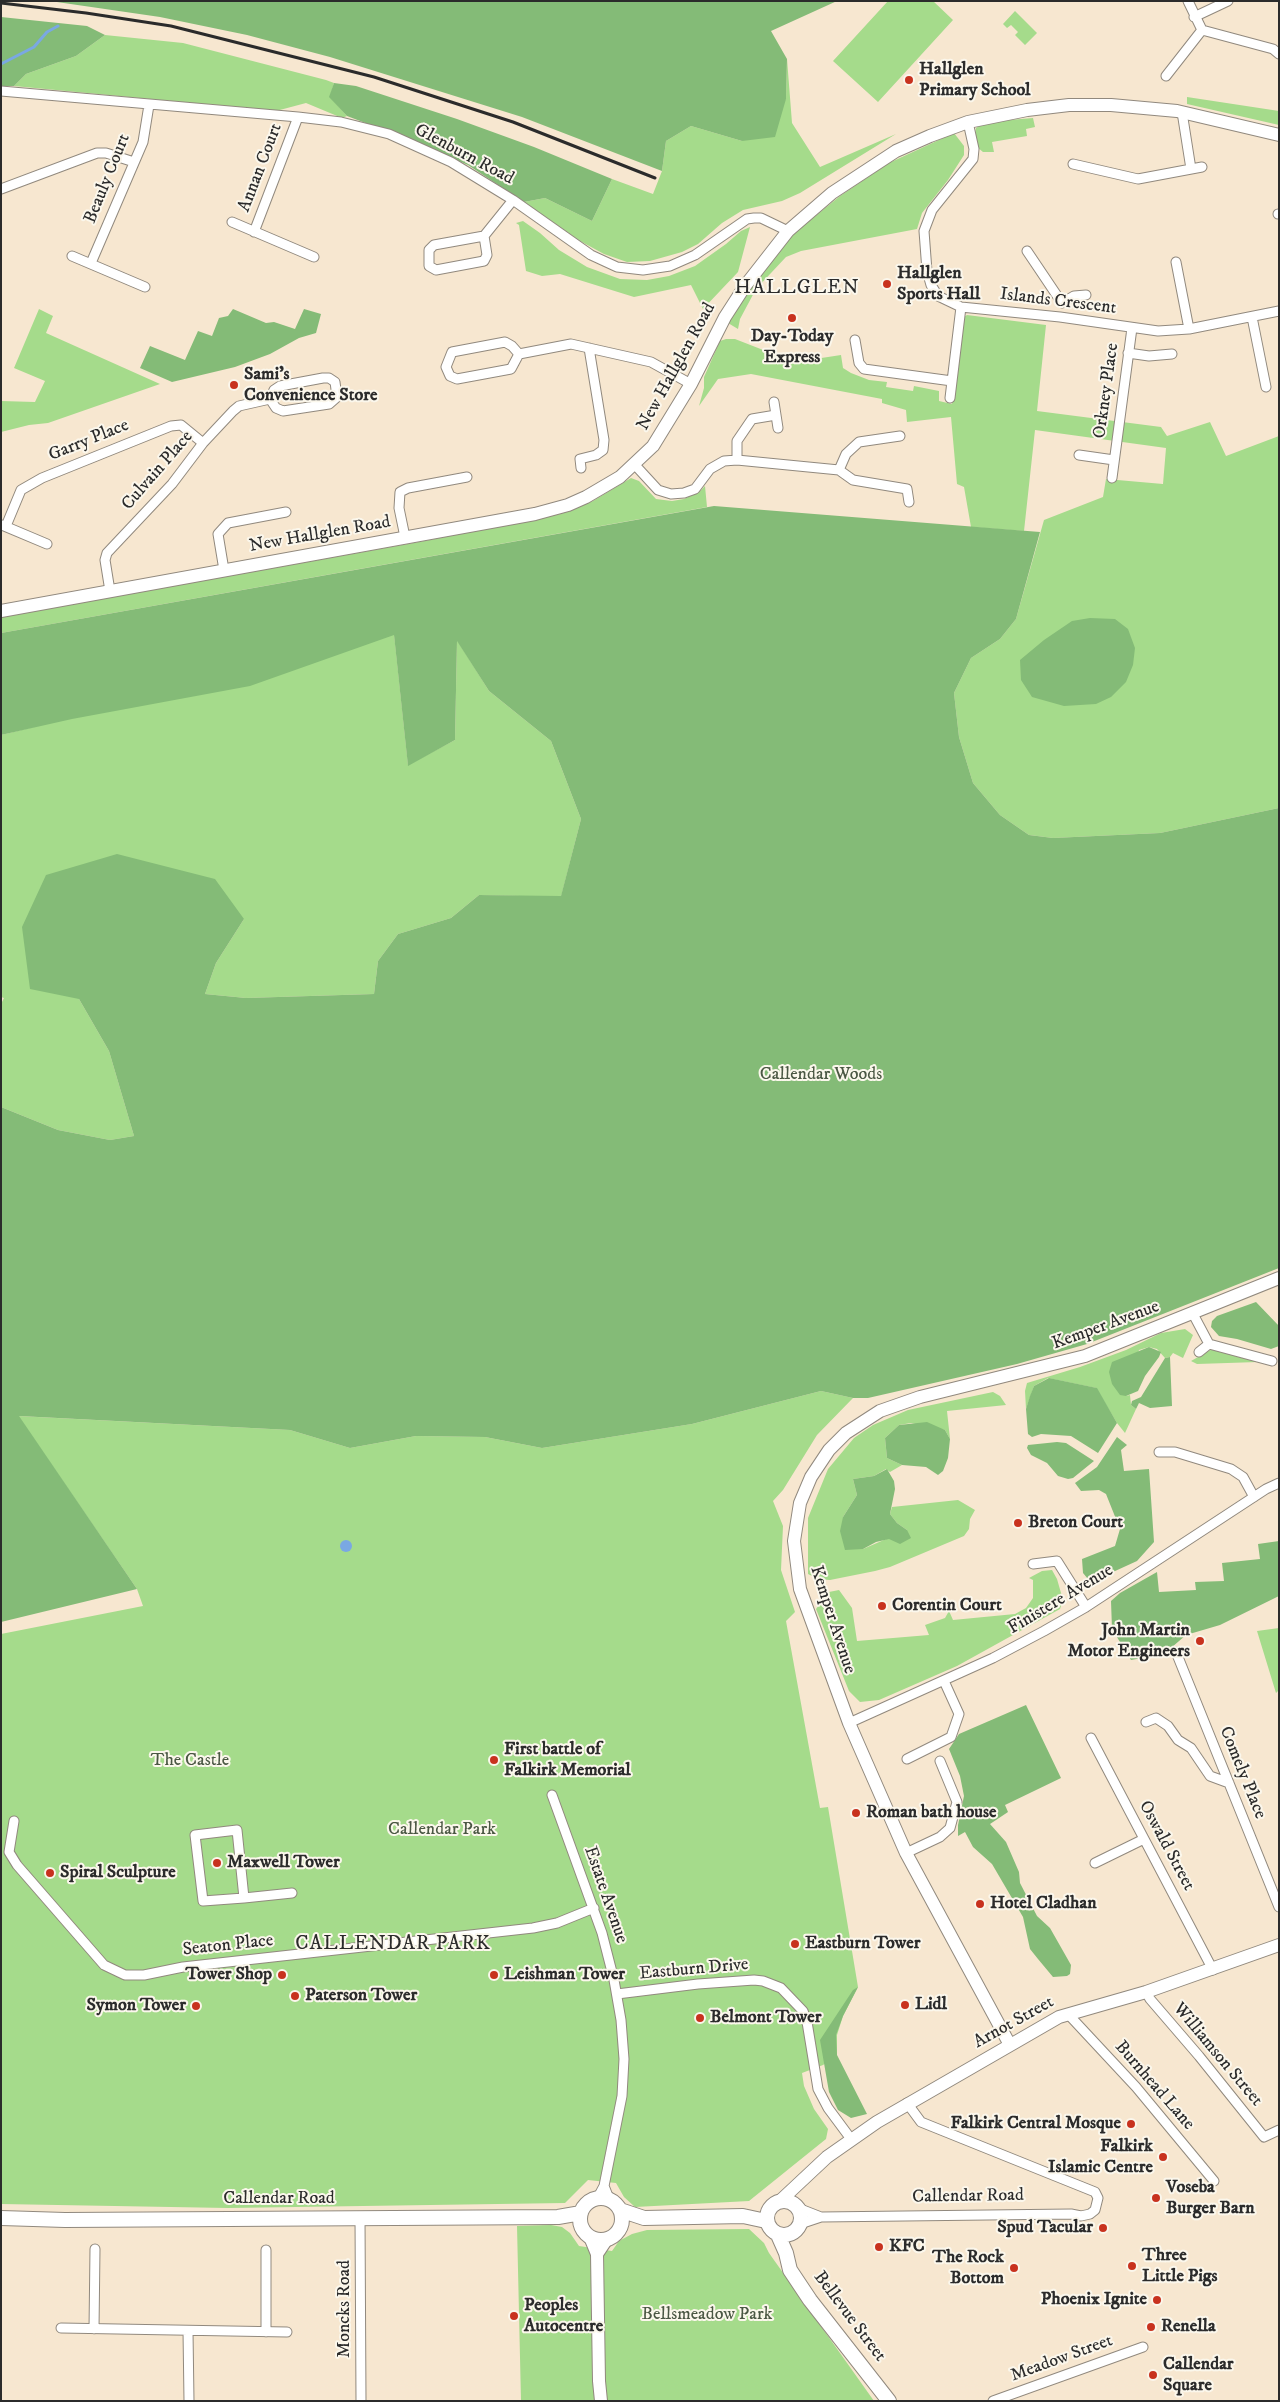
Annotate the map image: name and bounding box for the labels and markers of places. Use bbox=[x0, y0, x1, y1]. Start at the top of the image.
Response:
place label: Hallglen Primary School bbox=[919, 59, 1030, 102]
marker: Hallglen Primary School bbox=[903, 74, 915, 86]
place label: Hallglen Sports Hall bbox=[897, 263, 980, 306]
marker: Hallglen Sports Hall bbox=[881, 278, 893, 290]
marker: Day-Today Express bbox=[786, 312, 798, 324]
place label: Day-Today Express bbox=[751, 326, 833, 368]
place label: Sami's Convenience Store bbox=[244, 364, 377, 406]
marker: Sami's Convenience Store bbox=[228, 379, 240, 391]
place label: Breton Court bbox=[1028, 1512, 1123, 1534]
marker: Breton Court bbox=[1012, 1517, 1024, 1529]
place label: Corentin Court bbox=[892, 1595, 1002, 1617]
marker: Corentin Court bbox=[876, 1600, 888, 1612]
place label: John Martin Motor Engineers bbox=[1068, 1620, 1190, 1662]
marker: John Martin Motor Engineers bbox=[1194, 1635, 1206, 1647]
place label: First battle of Falkirk Memorial bbox=[504, 1739, 631, 1782]
marker: First battle of Falkirk Memorial bbox=[488, 1754, 500, 1766]
place label: Roman bath house bbox=[866, 1802, 997, 1824]
marker: Roman bath house bbox=[850, 1807, 862, 1819]
place label: Maxwell Tower bbox=[227, 1852, 340, 1874]
marker: Maxwell Tower bbox=[211, 1857, 223, 1869]
place label: Spiral Sculpture bbox=[60, 1862, 176, 1884]
marker: Spiral Sculpture bbox=[44, 1867, 56, 1879]
place label: Hotel Cladhan bbox=[990, 1893, 1097, 1915]
marker: Hotel Cladhan bbox=[974, 1898, 986, 1910]
place label: Eastburn Tower bbox=[805, 1933, 920, 1955]
marker: Eastburn Tower bbox=[789, 1938, 801, 1950]
place label: Tower Shop bbox=[185, 1964, 272, 1986]
place label: Leishman Tower bbox=[504, 1964, 625, 1986]
marker: Tower Shop bbox=[276, 1969, 288, 1981]
marker: Leishman Tower bbox=[488, 1969, 500, 1981]
place label: Paterson Tower bbox=[305, 1985, 417, 2007]
marker: Paterson Tower bbox=[289, 1990, 301, 2002]
place label: Lidl bbox=[915, 1994, 947, 2016]
place label: Symon Tower bbox=[87, 1995, 186, 2017]
marker: Lidl bbox=[899, 1999, 911, 2011]
marker: Symon Tower bbox=[190, 2000, 202, 2012]
place label: Belmont Tower bbox=[710, 2007, 821, 2029]
marker: Belmont Tower bbox=[694, 2012, 706, 2024]
place label: Falkirk Central Mosque bbox=[950, 2113, 1121, 2135]
marker: Falkirk Central Mosque bbox=[1125, 2118, 1137, 2130]
place label: Falkirk Islamic Centre bbox=[1048, 2136, 1153, 2178]
marker: Falkirk Islamic Centre bbox=[1157, 2151, 1169, 2163]
place label: Voseba Burger Barn bbox=[1166, 2177, 1255, 2220]
marker: Voseba Burger Barn bbox=[1150, 2192, 1162, 2204]
place label: Spud Tacular bbox=[997, 2217, 1093, 2239]
marker: Spud Tacular bbox=[1097, 2222, 1109, 2234]
place label: KFC bbox=[889, 2236, 925, 2258]
marker: KFC bbox=[873, 2241, 885, 2253]
place label: Three Little Pigs bbox=[1142, 2245, 1218, 2288]
place label: The Rock Bottom bbox=[932, 2247, 1004, 2290]
marker: Three Little Pigs bbox=[1126, 2260, 1138, 2272]
marker: The Rock Bottom bbox=[1008, 2262, 1020, 2274]
place label: Phoenix Ignite bbox=[1041, 2289, 1147, 2311]
marker: Phoenix Ignite bbox=[1151, 2294, 1163, 2306]
place label: Peoples Autocentre bbox=[524, 2295, 603, 2338]
marker: Peoples Autocentre bbox=[508, 2310, 520, 2322]
place label: Renella bbox=[1161, 2316, 1216, 2338]
marker: Renella bbox=[1145, 2321, 1157, 2333]
place label: Callendar Square bbox=[1163, 2354, 1233, 2396]
marker: Callendar Square bbox=[1147, 2369, 1159, 2381]

